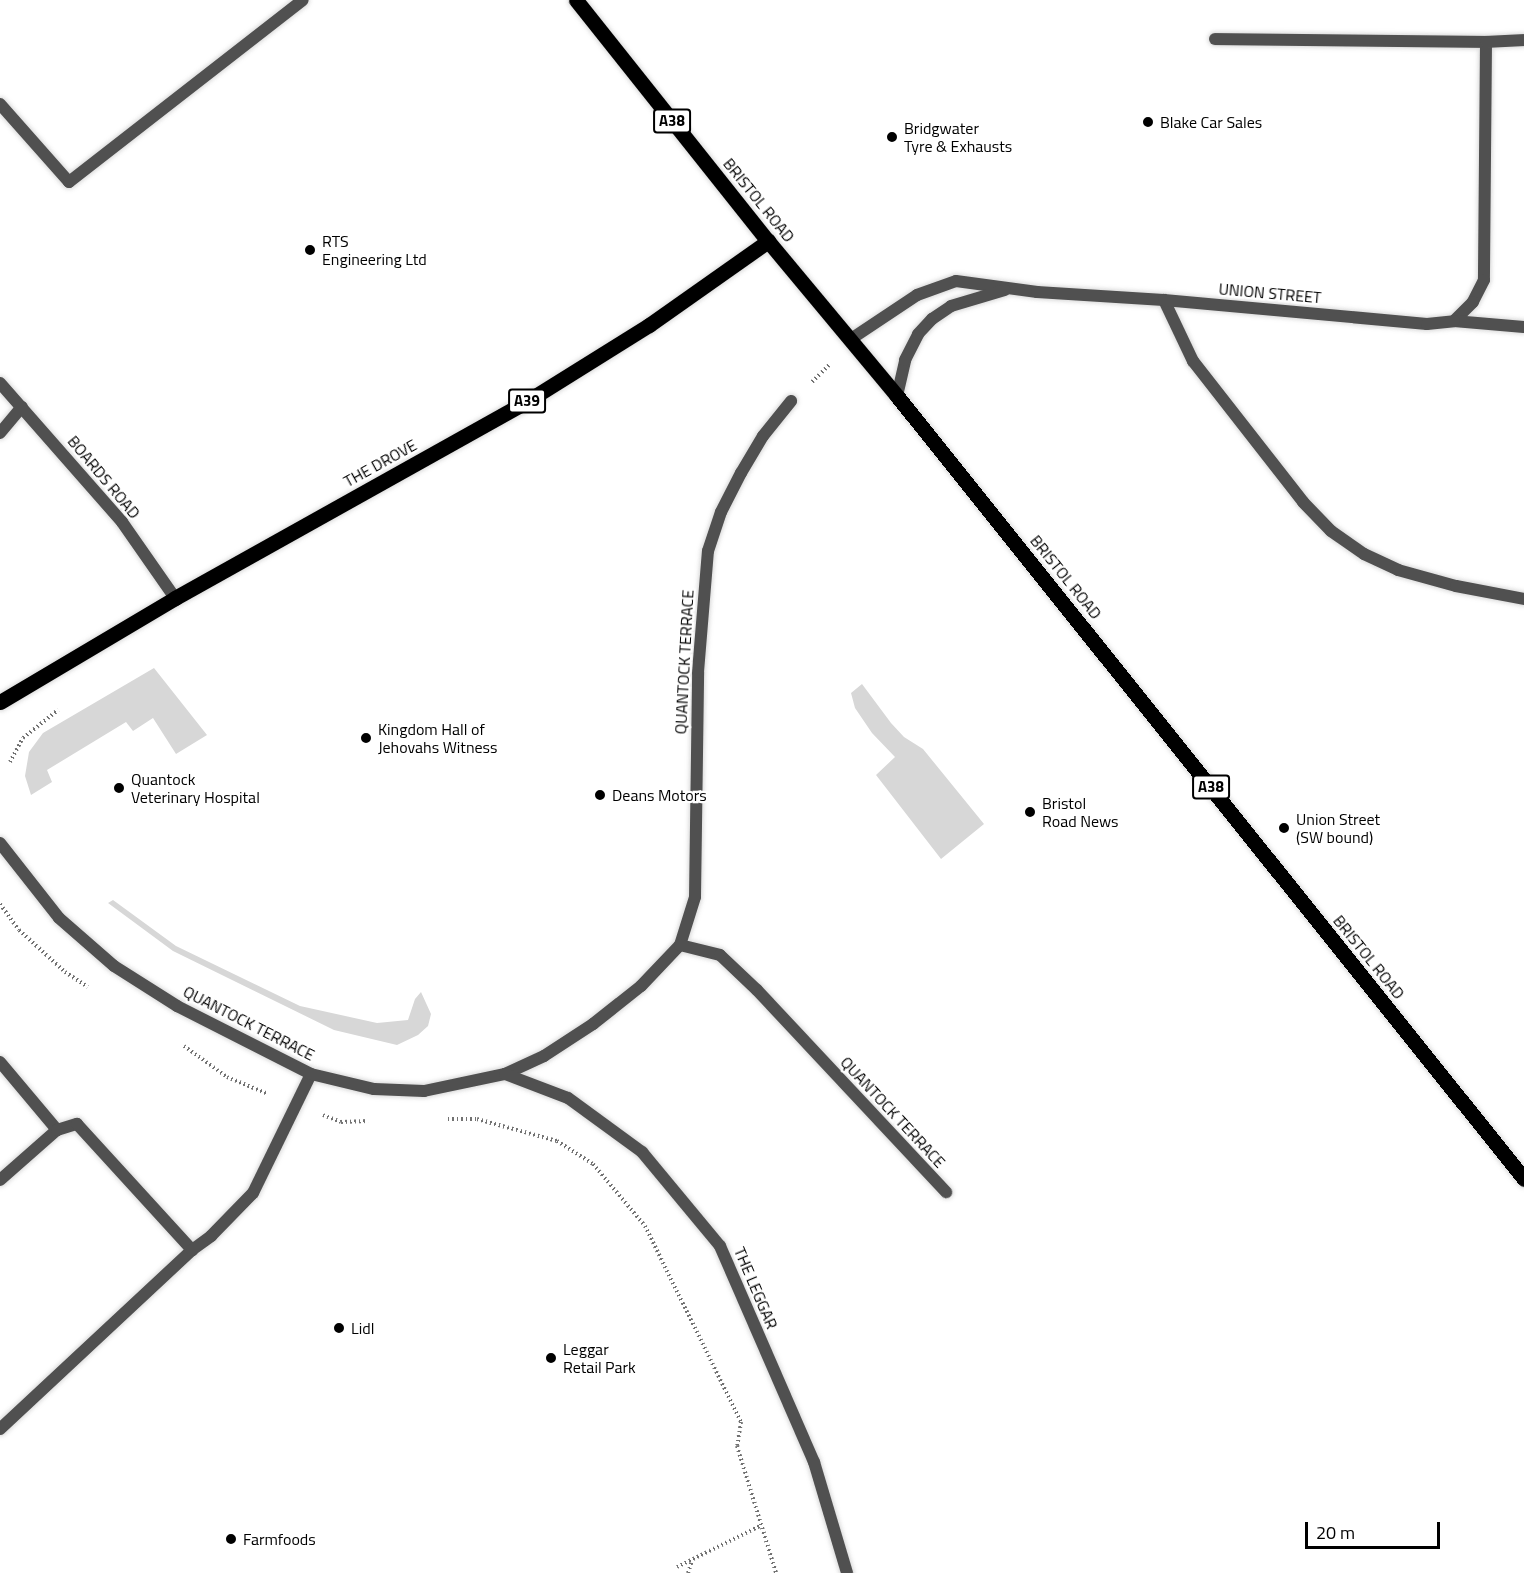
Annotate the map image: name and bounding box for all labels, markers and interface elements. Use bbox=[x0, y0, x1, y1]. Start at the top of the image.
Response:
road number: A38 bbox=[652, 109, 692, 133]
place label: Blake Car Sales bbox=[1160, 112, 1262, 132]
marker: Blake Car Sales bbox=[1141, 115, 1155, 129]
place label: Bridgwater Tyre & Exhausts bbox=[904, 118, 1012, 156]
marker: Bridgwater Tyre & Exhausts bbox=[885, 130, 899, 144]
street label: BRISTOL ROAD bbox=[719, 154, 799, 246]
place label: RTS Engineering Ltd bbox=[322, 231, 427, 269]
marker: RTS Engineering Ltd bbox=[303, 243, 317, 257]
street label: UNION STREET bbox=[1218, 279, 1322, 307]
road number: A39 bbox=[508, 389, 546, 413]
street label: BOARDS ROAD bbox=[64, 432, 144, 522]
street label: THE DROVE bbox=[340, 435, 420, 491]
street label: BRISTOL ROAD bbox=[1026, 531, 1106, 623]
street label: QUANTOCK TERRACE bbox=[671, 589, 697, 735]
place label: Kingdom Hall of Jehovahs Witness bbox=[378, 719, 498, 757]
marker: Kingdom Hall of Jehovahs Witness bbox=[359, 731, 373, 745]
place label: Quantock Veterinary Hospital bbox=[131, 769, 260, 807]
road number: A38 bbox=[1192, 775, 1230, 799]
marker: Quantock Veterinary Hospital bbox=[112, 781, 126, 795]
place label: Deans Motors bbox=[612, 785, 707, 805]
marker: Deans Motors bbox=[593, 788, 607, 802]
place label: Bristol Road News bbox=[1042, 793, 1118, 831]
marker: Bristol Road News bbox=[1023, 805, 1037, 819]
place label: Union Street (SW bound) bbox=[1296, 809, 1380, 847]
marker: Union Street (SW bound) bbox=[1277, 821, 1291, 835]
street label: BRISTOL ROAD bbox=[1329, 911, 1409, 1003]
street label: QUANTOCK TERRACE bbox=[180, 982, 318, 1064]
street label: QUANTOCK TERRACE bbox=[837, 1052, 949, 1172]
street label: THE LEGGAR bbox=[730, 1244, 782, 1332]
place label: Lidl bbox=[351, 1318, 374, 1338]
marker: Lidl bbox=[332, 1321, 346, 1335]
place label: Leggar Retail Park bbox=[563, 1339, 636, 1377]
marker: Leggar Retail Park bbox=[544, 1351, 558, 1365]
scale bar bbox=[1308, 1510, 1443, 1548]
text: 20 m bbox=[1316, 1519, 1355, 1546]
place label: Farmfoods bbox=[243, 1529, 316, 1549]
marker: Farmfoods bbox=[224, 1532, 238, 1546]

